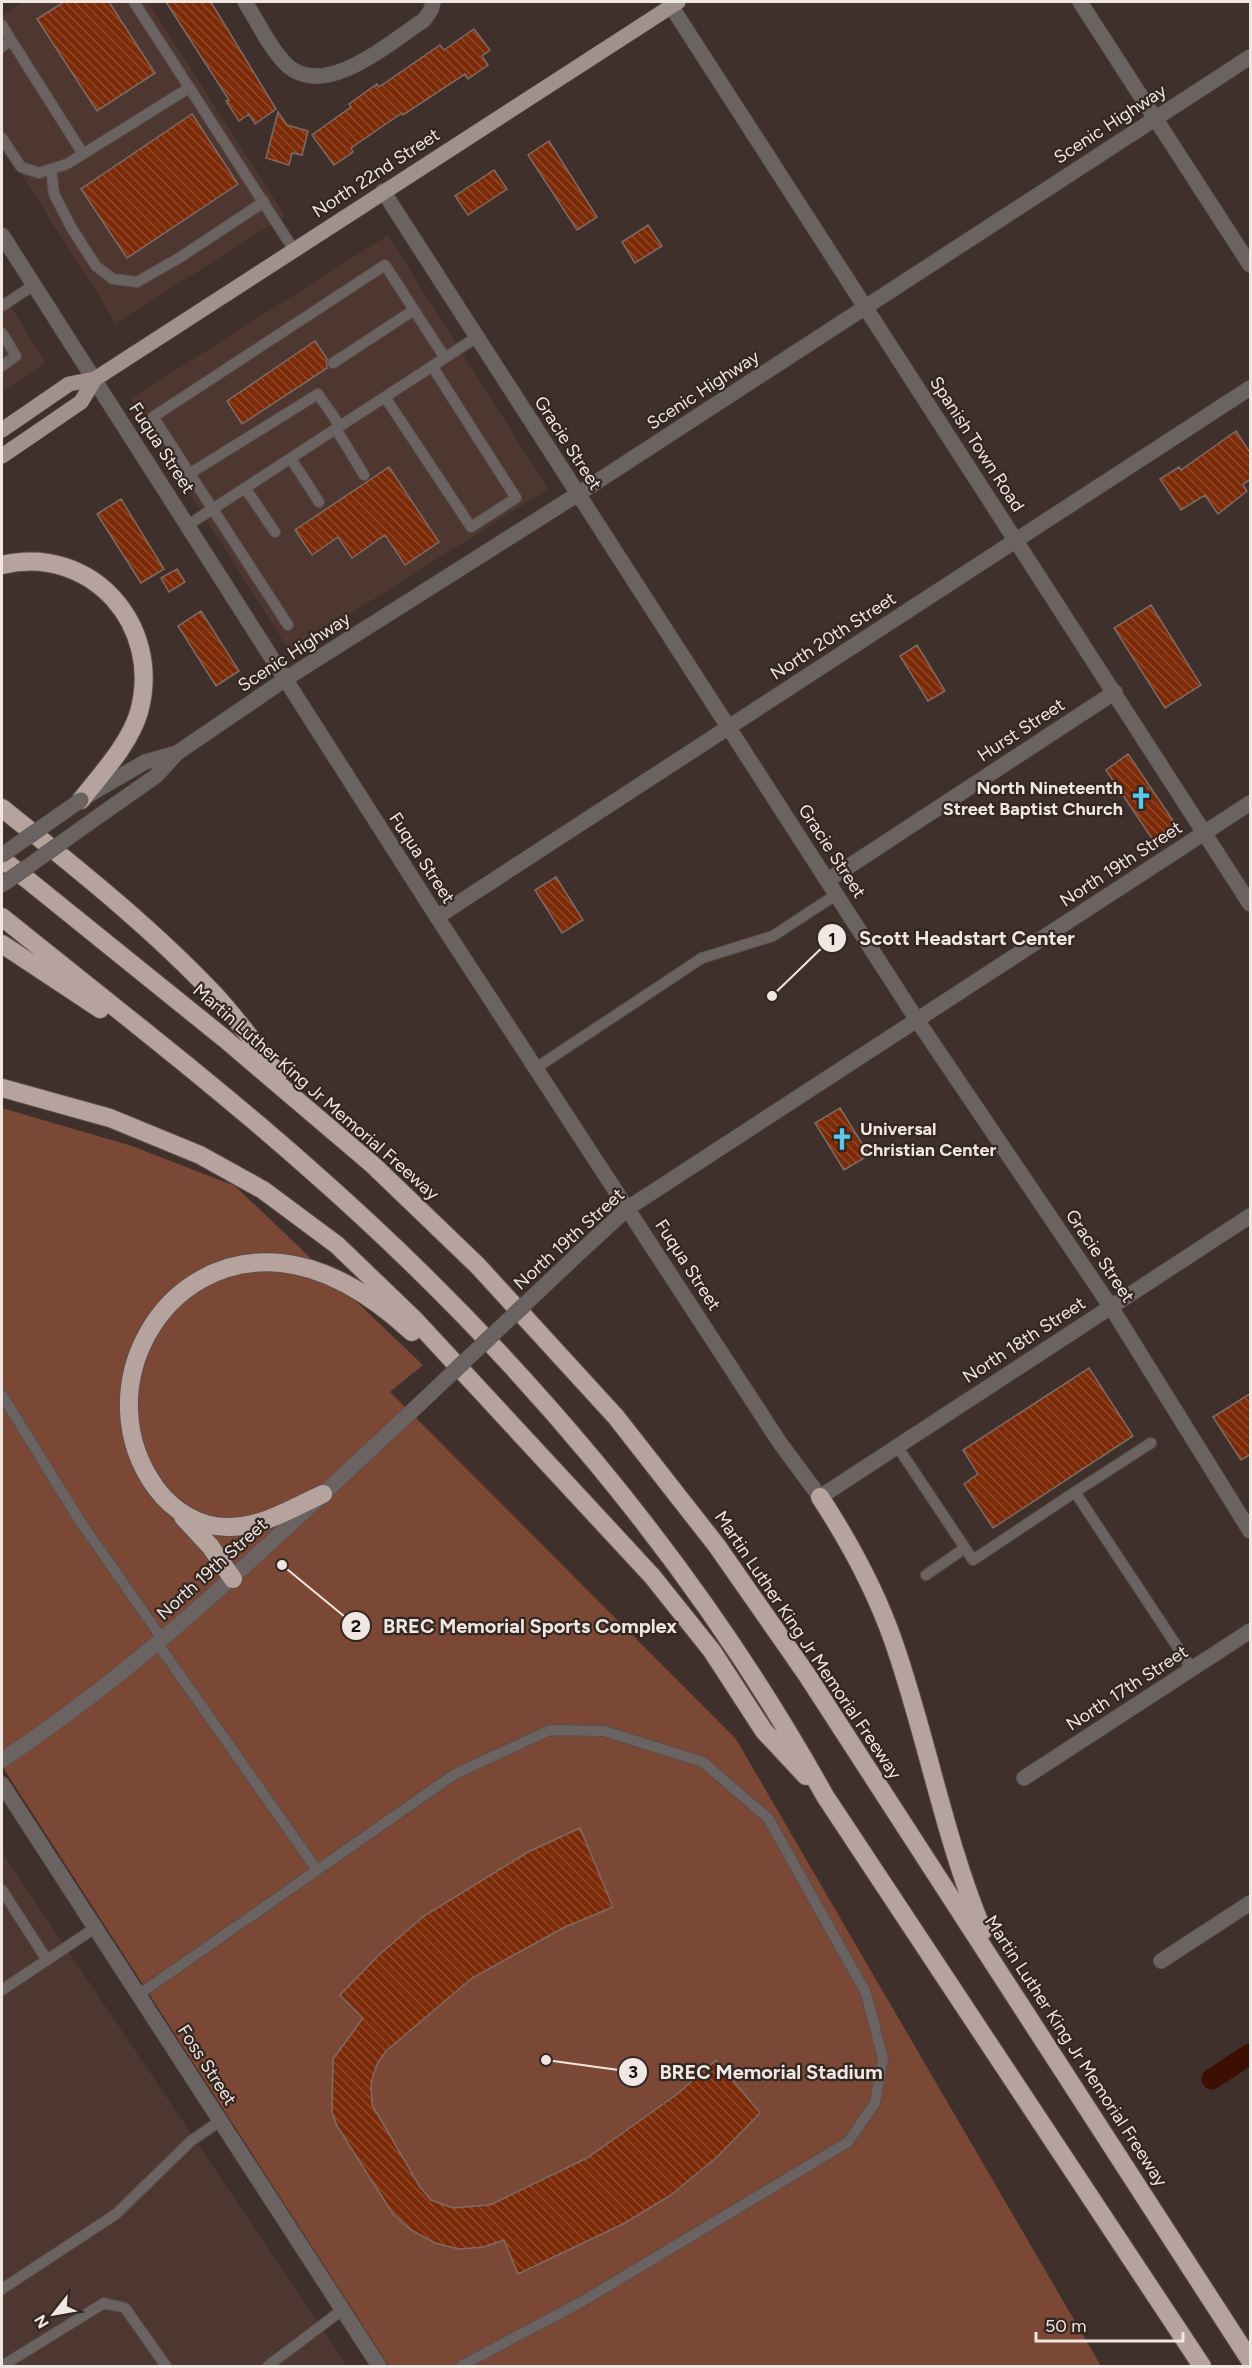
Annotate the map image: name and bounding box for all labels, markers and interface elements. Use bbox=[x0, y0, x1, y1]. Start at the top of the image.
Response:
street label: Scenic Highway bbox=[1050, 79, 1171, 169]
street label: North 22nd Street bbox=[308, 124, 444, 222]
street label: Scenic Highway bbox=[643, 345, 764, 435]
street label: Spanish Town Road bbox=[925, 372, 1029, 516]
street label: Gracie Street bbox=[529, 392, 607, 494]
street label: Fuqua Street bbox=[124, 398, 200, 498]
street label: North 20th Street bbox=[766, 587, 900, 685]
street label: Scenic Highway bbox=[234, 607, 355, 697]
street label: Hurst Street bbox=[973, 694, 1069, 766]
place label: North Nineteenth Street Baptist Church bbox=[943, 777, 1123, 820]
church icon: North Nineteenth Street Baptist Church bbox=[1128, 785, 1154, 811]
street label: Gracie Street bbox=[793, 800, 871, 902]
street label: Fuqua Street bbox=[384, 808, 460, 908]
street label: North 19th Street bbox=[1056, 816, 1186, 912]
callout: Scott Headstart Center bbox=[817, 919, 1087, 957]
text: Scott Headstart Center bbox=[859, 926, 1075, 950]
text: 1 bbox=[828, 928, 836, 950]
street label: Martin Luther King Jr Memorial Freeway bbox=[188, 979, 444, 1205]
place label: Universal Christian Center bbox=[860, 1118, 997, 1161]
church icon: Universal Christian Center bbox=[829, 1126, 855, 1152]
street label: North 19th Street bbox=[509, 1184, 629, 1294]
street label: Gracie Street bbox=[1061, 1205, 1139, 1307]
street label: Fuqua Street bbox=[650, 1215, 726, 1315]
street label: North 18th Street bbox=[958, 1292, 1090, 1388]
street label: Martin Luther King Jr Memorial Freeway bbox=[710, 1507, 907, 1784]
street label: North 19th Street bbox=[152, 1514, 272, 1624]
callout: BREC Memorial Sports Complex bbox=[341, 1607, 689, 1645]
text: BREC Memorial Sports Complex bbox=[383, 1614, 677, 1638]
text: 2 bbox=[351, 1615, 361, 1637]
street label: North 17th Street bbox=[1062, 1640, 1192, 1735]
street label: Martin Luther King Jr Memorial Freeway bbox=[980, 1911, 1172, 2191]
street label: Foss Street bbox=[173, 2021, 241, 2110]
callout: BREC Memorial Stadium bbox=[618, 2053, 895, 2091]
text: BREC Memorial Stadium bbox=[659, 2060, 883, 2084]
text: 3 bbox=[628, 2061, 638, 2083]
north arrow bbox=[24, 2284, 84, 2344]
scale bar bbox=[1036, 2305, 1183, 2343]
text: N bbox=[30, 2311, 53, 2332]
text: 50 m bbox=[1045, 2315, 1087, 2337]

